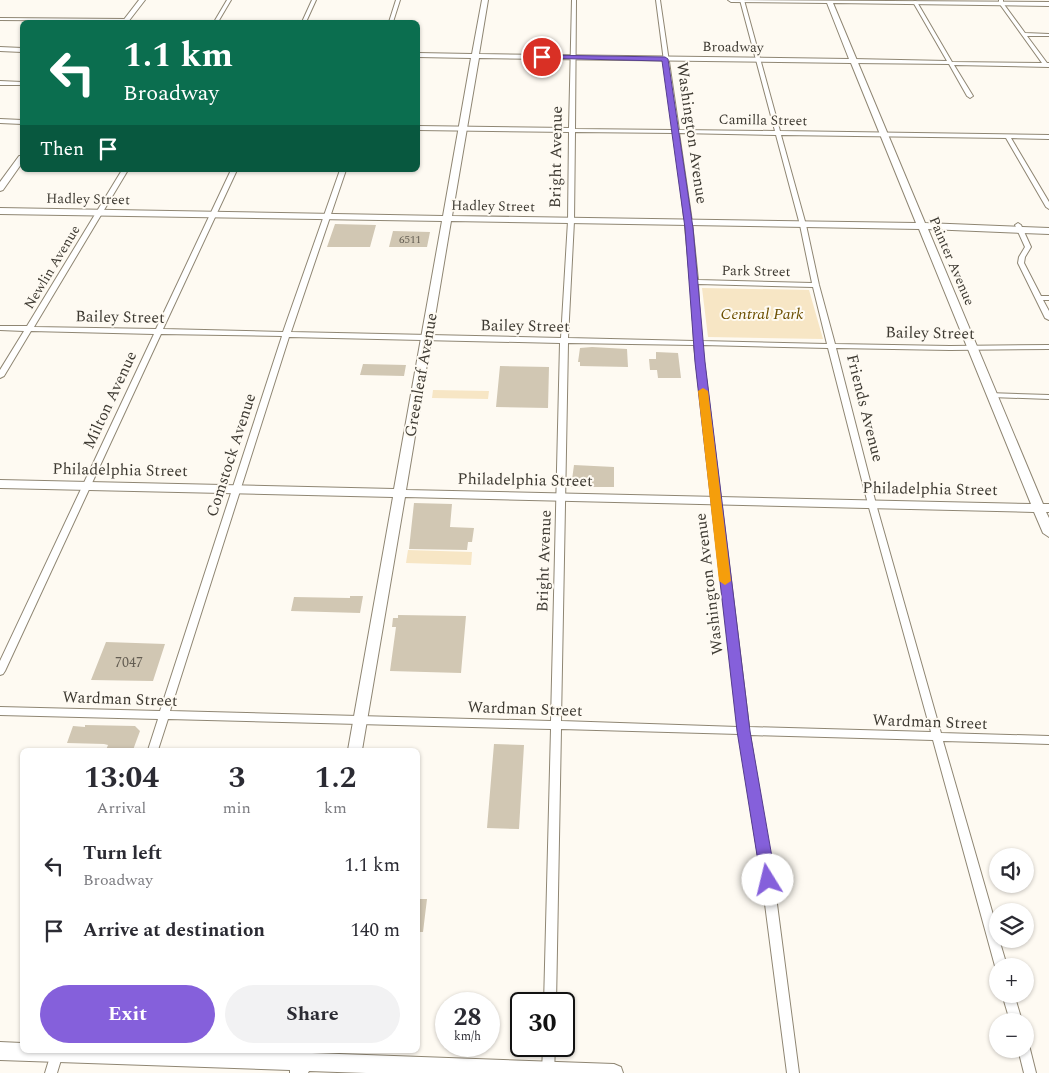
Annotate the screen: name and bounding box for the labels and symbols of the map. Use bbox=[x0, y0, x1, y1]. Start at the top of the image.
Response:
pin bbox=[521, 36, 563, 78]
street label: Broadway bbox=[702, 36, 765, 58]
street label: Washington Avenue bbox=[670, 61, 714, 205]
street label: Bright Avenue bbox=[543, 106, 569, 208]
street label: Camilla Street bbox=[718, 109, 808, 131]
street label: Hadley Street bbox=[46, 188, 130, 210]
street label: Hadley Street bbox=[451, 195, 535, 217]
street label: Painter Avenue bbox=[924, 213, 980, 309]
street label: Newlin Avenue bbox=[19, 221, 86, 313]
house number: 6511 bbox=[399, 231, 421, 248]
street label: Park Street bbox=[721, 260, 791, 282]
park label: Central Park bbox=[720, 302, 804, 326]
street label: Bailey Street bbox=[75, 304, 165, 330]
street label: Greenleaf Avenue bbox=[398, 311, 444, 439]
street label: Bailey Street bbox=[480, 313, 570, 339]
street label: Bailey Street bbox=[885, 320, 975, 346]
street label: Milton Avenue bbox=[77, 347, 143, 453]
street label: Friends Avenue bbox=[840, 352, 890, 464]
street label: Comstock Avenue bbox=[200, 390, 262, 520]
street label: Philadelphia Street bbox=[52, 457, 188, 483]
street label: Philadelphia Street bbox=[457, 467, 593, 493]
street label: Philadelphia Street bbox=[862, 476, 998, 502]
street label: Bright Avenue bbox=[530, 509, 558, 613]
street label: Washington Avenue bbox=[688, 512, 730, 656]
house number: 7047 bbox=[115, 652, 143, 673]
street label: Wardman Street bbox=[62, 685, 178, 713]
street label: Wardman Street bbox=[467, 695, 583, 723]
street label: Wardman Street bbox=[872, 708, 988, 736]
position arrow bbox=[741, 853, 793, 905]
speed limit sign: 30 bbox=[510, 992, 575, 1057]

